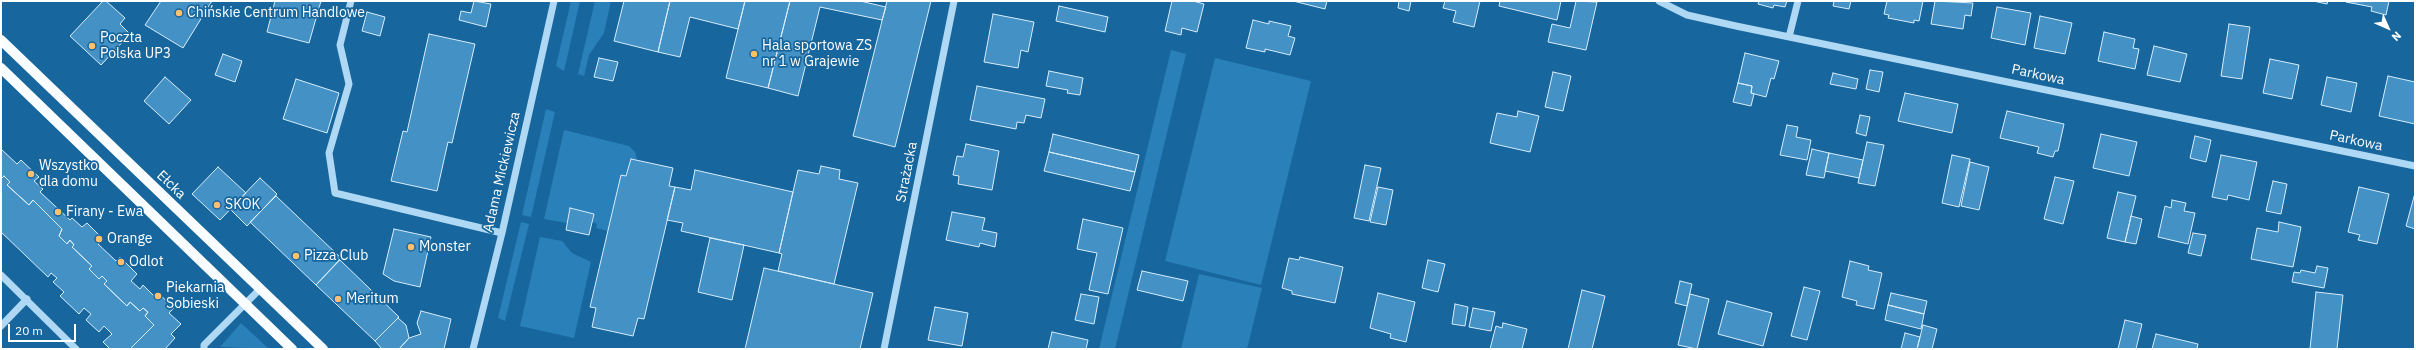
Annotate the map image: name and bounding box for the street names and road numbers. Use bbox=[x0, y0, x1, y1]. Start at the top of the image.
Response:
street label: Parkowa bbox=[2010, 61, 2066, 89]
street label: Adama Mickiewicza bbox=[480, 110, 524, 234]
street label: Parkowa bbox=[2328, 127, 2384, 155]
street label: Strażacka bbox=[893, 140, 921, 204]
street label: Ełcka bbox=[153, 167, 189, 203]

